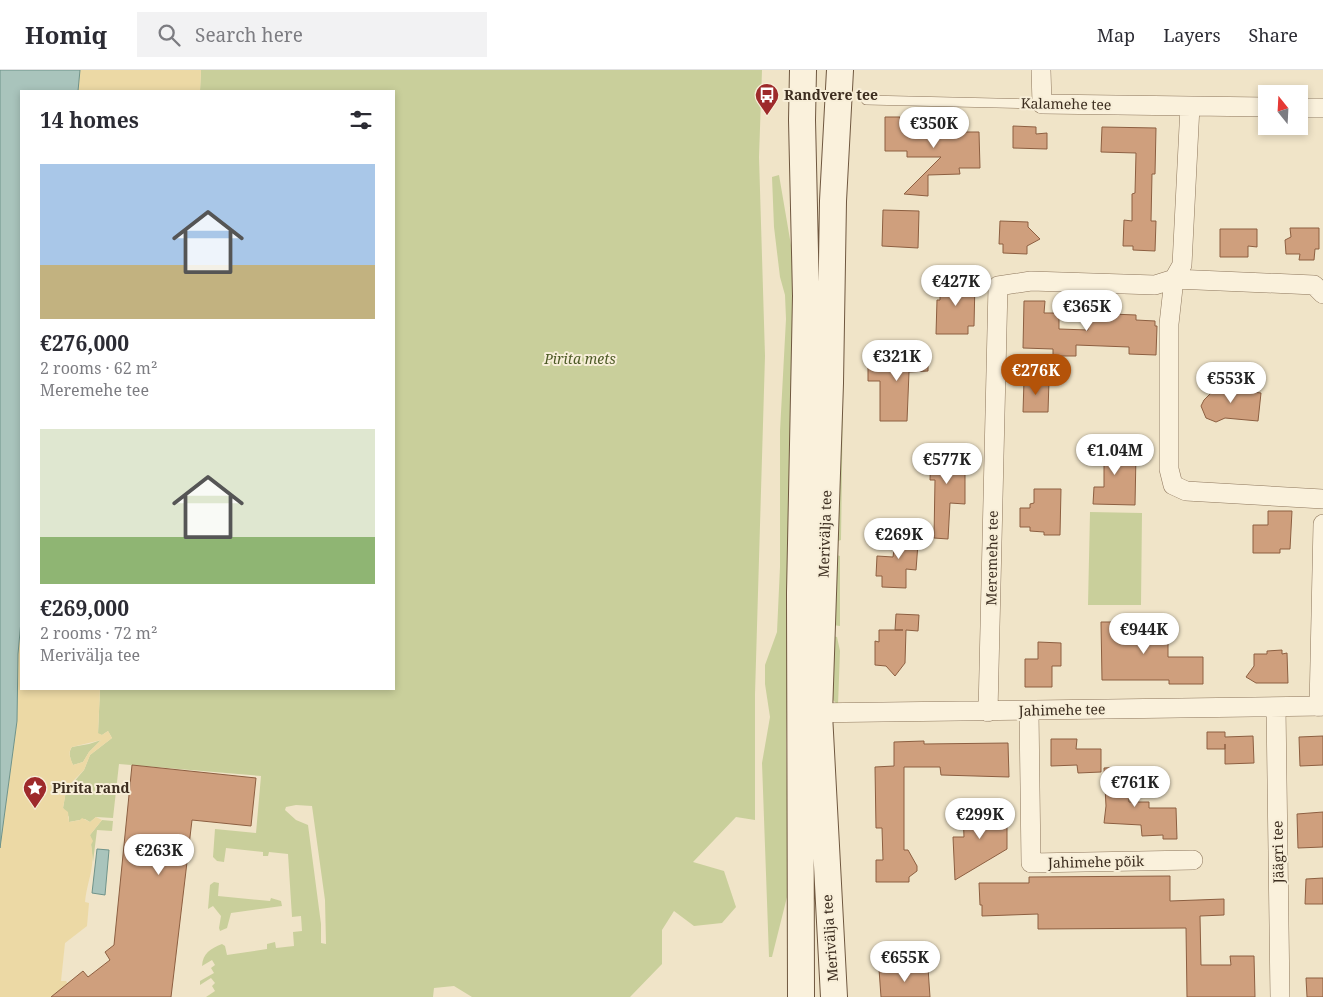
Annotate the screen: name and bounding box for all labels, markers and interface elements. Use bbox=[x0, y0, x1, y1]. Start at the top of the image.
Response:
search box bbox=[137, 12, 487, 57]
text: Homiq bbox=[25, 18, 107, 51]
icon: search bbox=[155, 21, 183, 49]
text: Search here bbox=[195, 22, 303, 48]
text: Map bbox=[1097, 23, 1135, 47]
text: Layers bbox=[1163, 23, 1221, 47]
text: Share bbox=[1249, 23, 1298, 47]
bus stop icon: Randvere tee bbox=[754, 82, 780, 116]
place label: Randvere tee bbox=[784, 85, 878, 104]
north arrow bbox=[1258, 85, 1308, 135]
map controls bbox=[1258, 85, 1308, 135]
street label: Kalamehe tee bbox=[1021, 93, 1111, 114]
text: 14 homes bbox=[40, 106, 139, 134]
icon: filters bbox=[347, 106, 375, 134]
pin: €350K bbox=[899, 106, 969, 149]
text: €350K bbox=[910, 112, 958, 134]
icon: home bbox=[163, 197, 253, 287]
pin: €427K bbox=[921, 264, 991, 307]
text: €427K bbox=[932, 270, 980, 292]
pin: €365K bbox=[1052, 290, 1122, 332]
text: €365K bbox=[1063, 295, 1111, 317]
text: €276,000 bbox=[40, 329, 129, 357]
pin: €321K bbox=[862, 340, 932, 382]
text: €321K bbox=[873, 345, 921, 367]
park label: Pirita mets bbox=[543, 349, 616, 368]
pin: €276K bbox=[1001, 354, 1071, 396]
text: 2 rooms · 62 m² bbox=[40, 357, 157, 379]
text: €276K bbox=[1012, 359, 1060, 381]
pin: €553K bbox=[1196, 362, 1266, 404]
text: €553K bbox=[1207, 367, 1255, 389]
text: Meremehe tee bbox=[40, 379, 149, 401]
pin: €1.04M bbox=[1074, 434, 1156, 476]
text: €1.04M bbox=[1087, 439, 1143, 461]
pin: €577K bbox=[912, 442, 982, 485]
text: €577K bbox=[923, 448, 971, 470]
icon: home bbox=[163, 462, 253, 552]
street label: Merivälja tee bbox=[813, 490, 836, 578]
street label: Meremehe tee bbox=[981, 510, 1002, 606]
pin: €269K bbox=[864, 518, 934, 560]
text: €269K bbox=[875, 523, 923, 545]
text: €269,000 bbox=[40, 594, 129, 622]
pin: €944K bbox=[1109, 612, 1179, 655]
text: €944K bbox=[1120, 618, 1168, 640]
text: 2 rooms · 72 m² bbox=[40, 622, 157, 644]
text: Merivälja tee bbox=[40, 644, 140, 666]
street label: Jahimehe tee bbox=[1017, 699, 1106, 720]
pin: €761K bbox=[1100, 766, 1170, 808]
text: €761K bbox=[1111, 771, 1159, 793]
place icon: Pirita rand bbox=[22, 775, 48, 809]
place label: Pirita rand bbox=[52, 778, 130, 797]
pin: €299K bbox=[945, 798, 1015, 840]
text: €299K bbox=[956, 803, 1004, 825]
street label: Jäägri tee bbox=[1267, 820, 1288, 885]
pin: €263K bbox=[124, 834, 194, 876]
text: €263K bbox=[135, 839, 183, 861]
street label: Jahimehe põik bbox=[1047, 851, 1145, 872]
street label: Merivälja tee bbox=[817, 894, 842, 982]
pin: €655K bbox=[870, 940, 940, 983]
text: €655K bbox=[881, 946, 929, 968]

